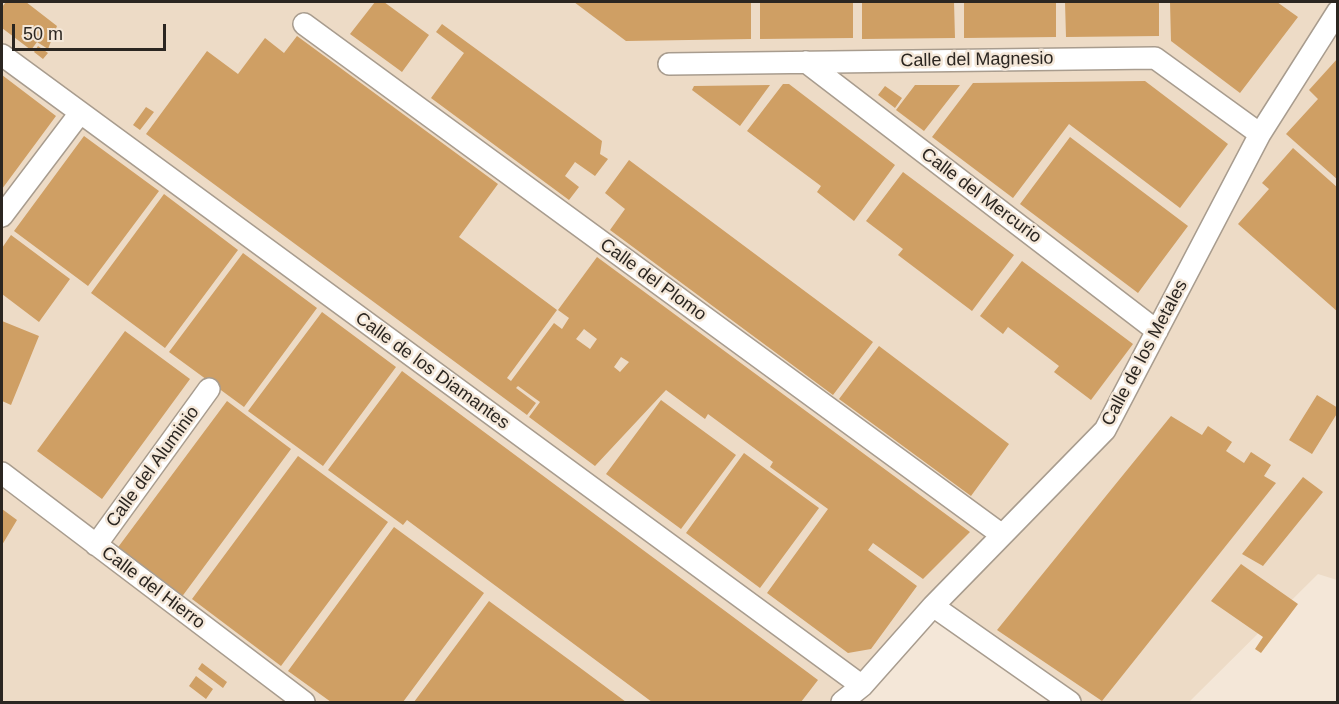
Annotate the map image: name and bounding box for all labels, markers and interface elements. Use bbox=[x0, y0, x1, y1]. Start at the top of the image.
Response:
scale bar bbox=[15, 12, 170, 50]
text: 50 m bbox=[23, 24, 63, 44]
street label: Calle del Magnesio bbox=[900, 48, 1054, 72]
street label: Calle del Mercurio bbox=[917, 144, 1045, 248]
street label: Calle del Plomo bbox=[596, 234, 710, 326]
street label: Calle de los Metales bbox=[1097, 276, 1193, 430]
street label: Calle de los Diamantes bbox=[351, 308, 513, 434]
street label: Calle del Aluminio bbox=[102, 402, 204, 532]
street label: Calle del Hierro bbox=[97, 542, 209, 634]

